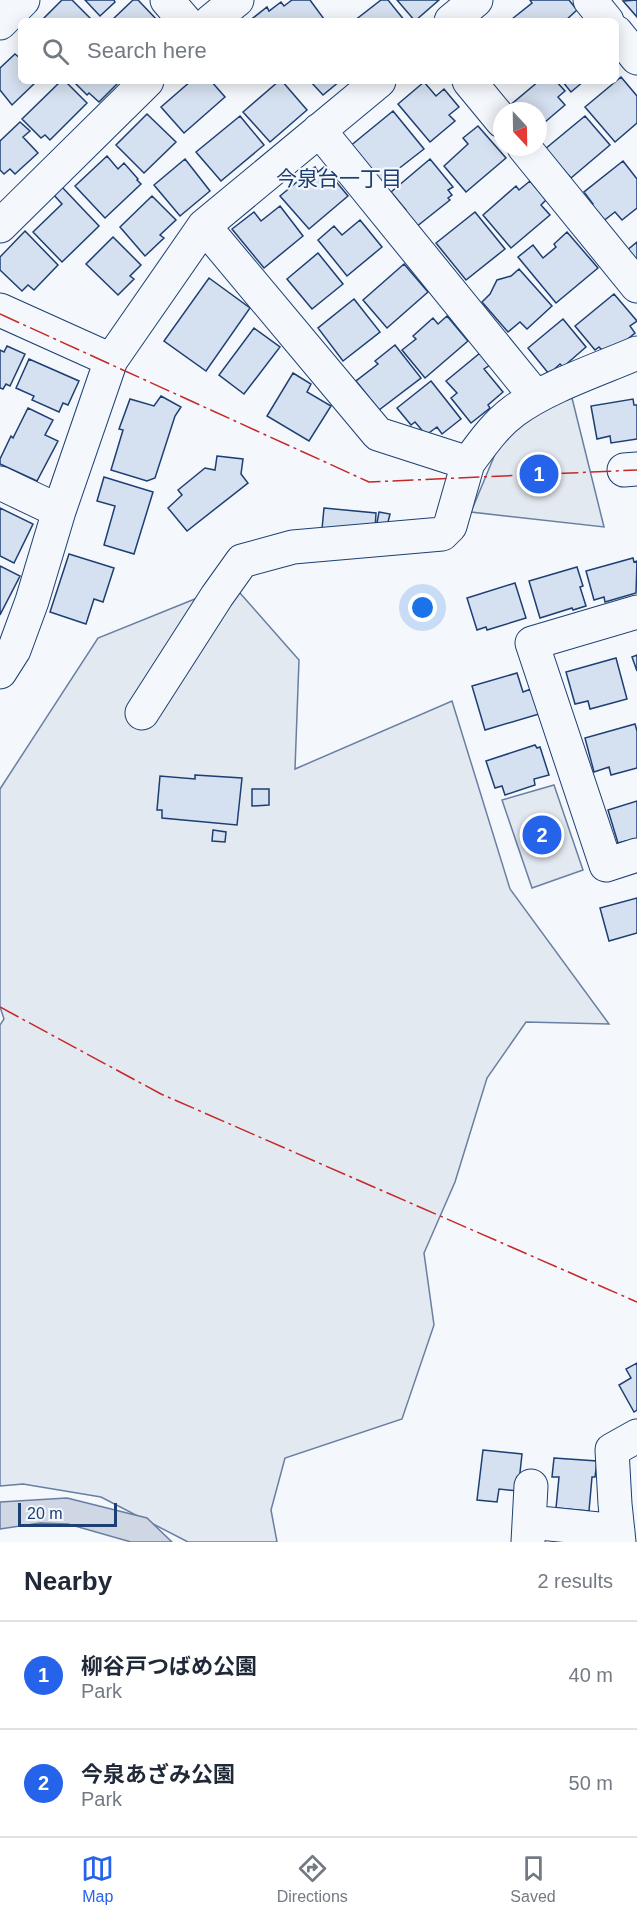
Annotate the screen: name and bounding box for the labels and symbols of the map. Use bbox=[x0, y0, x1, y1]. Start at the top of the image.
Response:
north arrow bbox=[493, 102, 547, 156]
district label: 今泉台一丁目 bbox=[276, 167, 402, 190]
pin: 1 bbox=[520, 452, 558, 496]
your location bbox=[408, 593, 437, 622]
pin: 2 bbox=[522, 812, 562, 858]
scale bar bbox=[18, 1500, 117, 1528]

